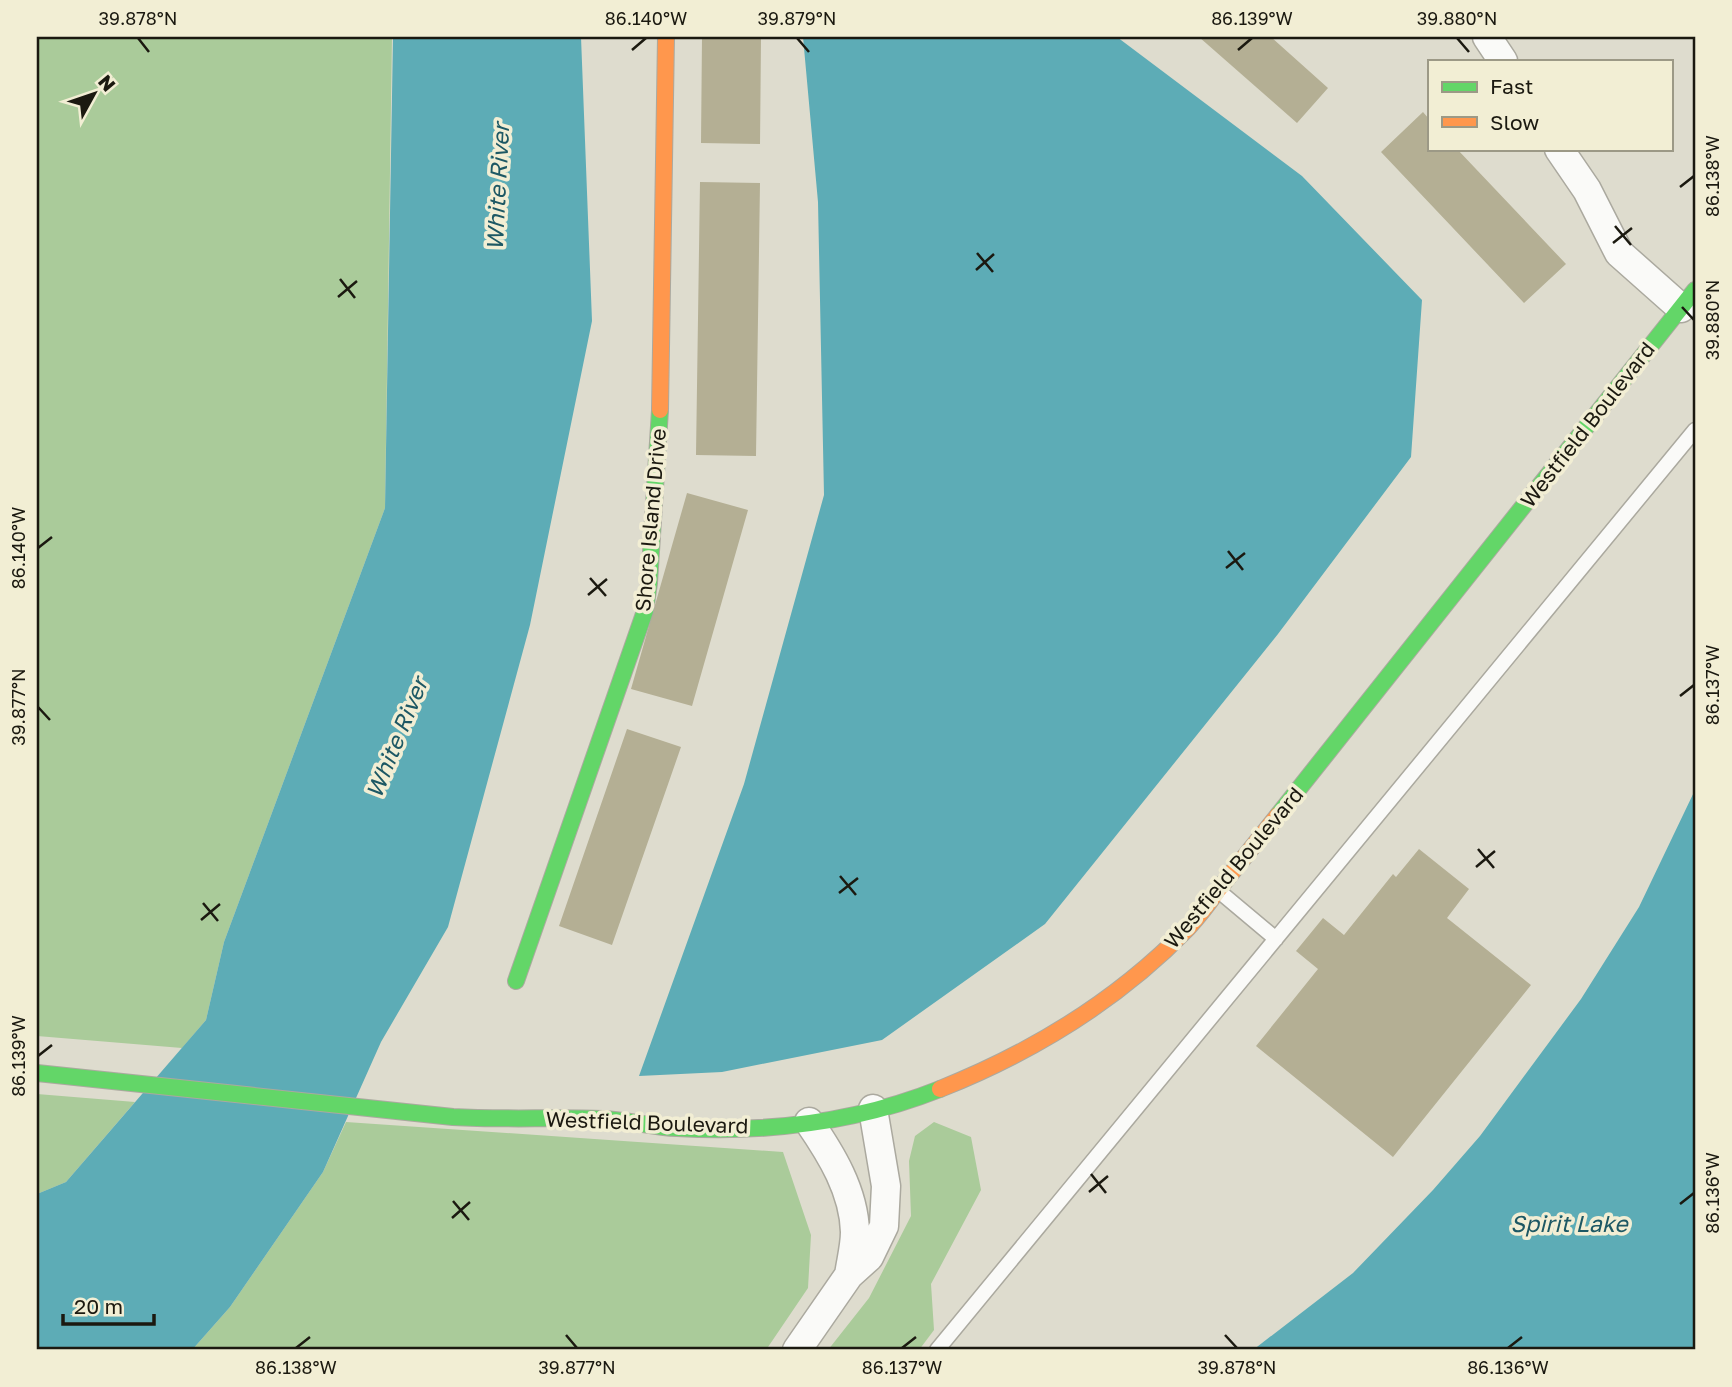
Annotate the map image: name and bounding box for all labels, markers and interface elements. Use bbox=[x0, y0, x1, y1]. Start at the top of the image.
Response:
text: 39.878°N bbox=[98, 7, 178, 29]
text: 86.140°W bbox=[605, 7, 687, 29]
text: 39.879°N bbox=[758, 7, 836, 29]
text: 86.139°W bbox=[1211, 7, 1293, 29]
text: 39.880°N bbox=[1417, 7, 1497, 29]
north arrow bbox=[60, 60, 130, 130]
legend bbox=[1428, 60, 1672, 150]
text: N bbox=[94, 70, 121, 96]
text: Fast bbox=[1490, 73, 1533, 99]
text: Slow bbox=[1490, 109, 1539, 135]
water label: White River bbox=[480, 120, 514, 251]
text: 86.138°W bbox=[1701, 135, 1723, 217]
text: 39.880°N bbox=[1701, 280, 1723, 360]
street label: Westfield Boulevard bbox=[1515, 337, 1660, 512]
street label: Shore Island Drive bbox=[629, 427, 671, 613]
text: 86.140°W bbox=[7, 507, 29, 589]
text: 86.137°W bbox=[1701, 645, 1723, 725]
text: 39.877°N bbox=[7, 668, 29, 746]
water label: White River bbox=[359, 671, 434, 802]
street label: Westfield Boulevard bbox=[1158, 781, 1308, 953]
text: 86.139°W bbox=[7, 1015, 29, 1097]
street label: Westfield Boulevard bbox=[545, 1105, 749, 1139]
text: 86.136°W bbox=[1701, 1152, 1723, 1234]
water label: Spirit Lake bbox=[1510, 1209, 1629, 1237]
scale bar bbox=[63, 1282, 154, 1326]
text: 20 m bbox=[74, 1293, 123, 1319]
text: 86.138°W bbox=[255, 1356, 337, 1378]
text: 39.877°N bbox=[538, 1356, 616, 1378]
text: 86.137°W bbox=[862, 1356, 942, 1378]
text: 39.878°N bbox=[1197, 1356, 1277, 1378]
text: 86.136°W bbox=[1467, 1356, 1549, 1378]

